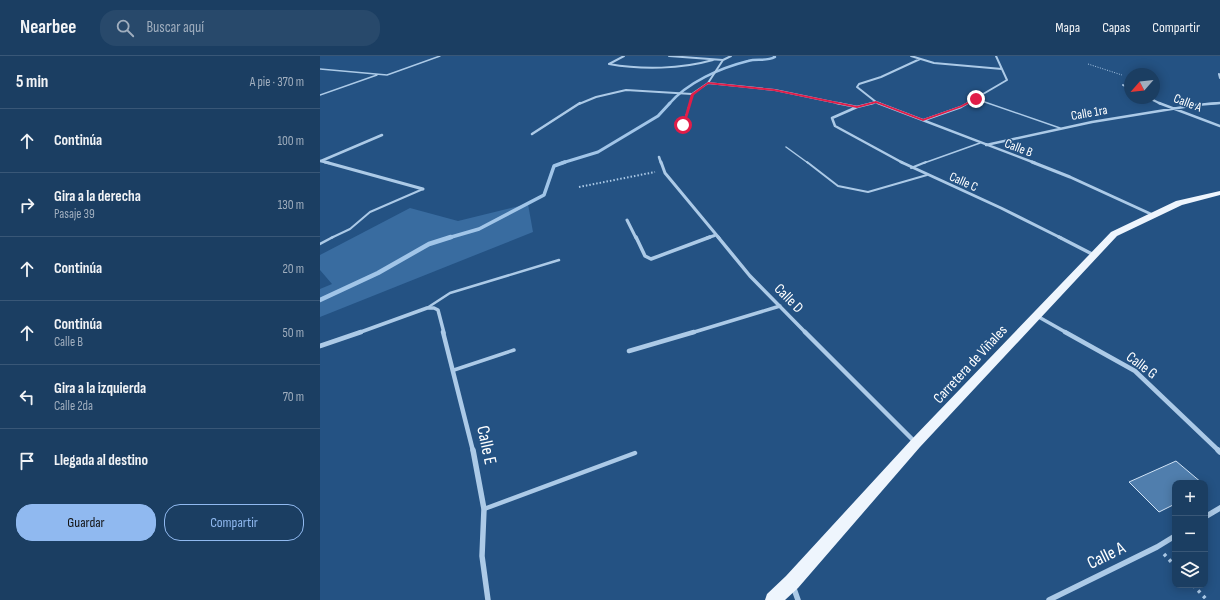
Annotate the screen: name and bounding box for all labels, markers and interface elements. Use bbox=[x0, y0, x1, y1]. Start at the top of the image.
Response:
search box bbox=[100, 10, 380, 46]
text: Nearbee bbox=[20, 16, 76, 39]
icon: search bbox=[114, 17, 136, 39]
text: Buscar aquí bbox=[146, 18, 204, 37]
text: Mapa bbox=[1055, 19, 1080, 36]
text: Capas bbox=[1102, 19, 1130, 36]
text: Compartir bbox=[1152, 19, 1200, 36]
north arrow bbox=[1124, 68, 1160, 104]
text: 5 min bbox=[16, 72, 48, 92]
text: A pie · 370 m bbox=[250, 74, 304, 90]
route end bbox=[967, 90, 985, 108]
street label: Calle A bbox=[1171, 90, 1204, 116]
street label: Calle 1ra bbox=[1070, 102, 1109, 124]
route start bbox=[674, 116, 692, 134]
icon: ahead bbox=[16, 130, 38, 152]
text: Continúa bbox=[54, 131, 102, 150]
text: 100 m bbox=[277, 133, 304, 149]
street label: Calle B bbox=[1002, 135, 1035, 161]
street label: Calle C bbox=[947, 169, 980, 195]
text: Gira a la derecha bbox=[54, 187, 141, 206]
icon: right bbox=[16, 194, 38, 216]
text: 130 m bbox=[278, 197, 304, 213]
text: Pasaje 39 bbox=[54, 206, 95, 222]
icon: ahead bbox=[16, 258, 38, 280]
text: Continúa bbox=[54, 259, 102, 278]
text: 20 m bbox=[282, 261, 304, 277]
street label: Calle D bbox=[770, 280, 807, 317]
text: Continúa bbox=[54, 315, 102, 334]
street label: Carretera de Viñales bbox=[929, 321, 1012, 408]
icon: ahead bbox=[16, 322, 38, 344]
text: 50 m bbox=[283, 325, 304, 341]
text: Calle B bbox=[54, 334, 83, 350]
street label: Calle G bbox=[1122, 347, 1161, 383]
text: Gira a la izquierda bbox=[54, 379, 146, 398]
icon: left bbox=[16, 386, 38, 408]
text: 70 m bbox=[283, 389, 304, 405]
text: Calle 2da bbox=[54, 398, 93, 414]
street label: Calle E bbox=[472, 424, 501, 467]
icon: arrive bbox=[16, 450, 38, 472]
text: Llegada al destino bbox=[54, 451, 148, 470]
map controls bbox=[1172, 480, 1208, 588]
button: + bbox=[1172, 480, 1208, 516]
button: Guardar bbox=[16, 504, 156, 541]
button: Compartir bbox=[164, 504, 304, 541]
button: − bbox=[1172, 516, 1208, 552]
street label: Calle A bbox=[1084, 537, 1129, 574]
button: layers bbox=[1172, 552, 1208, 588]

